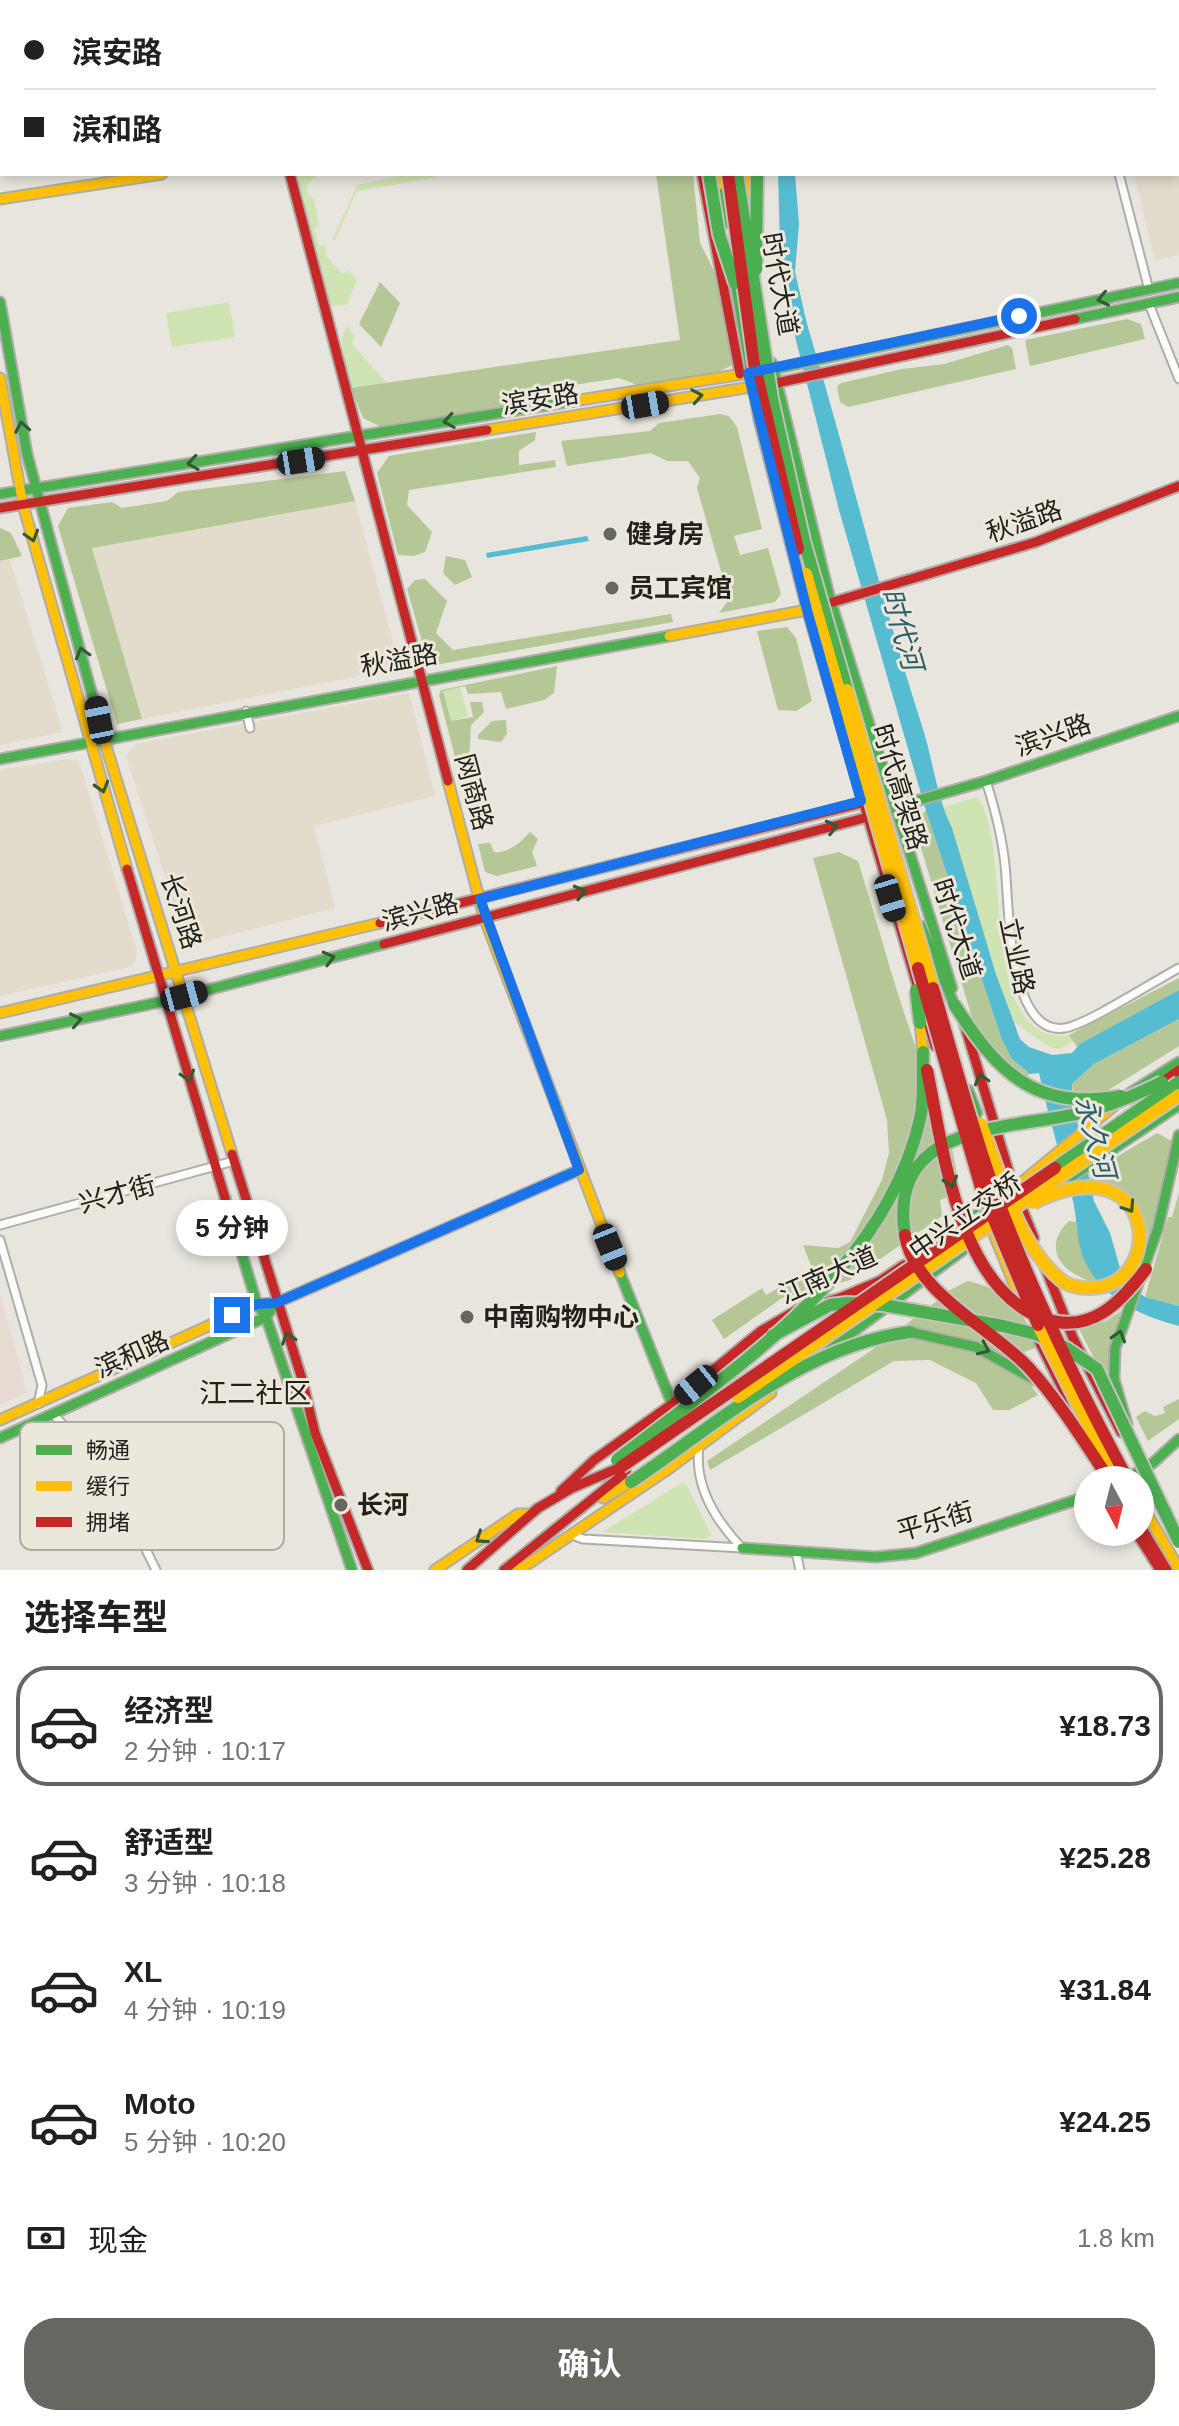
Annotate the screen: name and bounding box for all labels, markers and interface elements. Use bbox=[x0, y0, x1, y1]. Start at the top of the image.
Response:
text: 滨安路 bbox=[72, 36, 162, 69]
text: 滨和路 bbox=[72, 113, 162, 146]
street label: 时代大道 bbox=[756, 230, 804, 338]
one-way arrow bbox=[1096, 290, 1110, 307]
route start bbox=[1001, 298, 1037, 334]
street label: 滨安路 bbox=[499, 378, 581, 420]
one-way arrow bbox=[690, 388, 704, 405]
car bbox=[619, 389, 671, 421]
one-way arrow bbox=[443, 411, 456, 428]
one-way arrow bbox=[14, 420, 31, 434]
car bbox=[275, 445, 327, 477]
one-way arrow bbox=[186, 454, 200, 471]
street label: 秋溢路 bbox=[982, 494, 1066, 548]
place label: 健身房 bbox=[626, 519, 704, 549]
marker: 健身房 bbox=[601, 525, 619, 543]
one-way arrow bbox=[23, 529, 39, 543]
place label: 员工宾馆 bbox=[628, 573, 732, 603]
marker: 员工宾馆 bbox=[603, 579, 621, 597]
water label: 时代河 bbox=[876, 584, 930, 678]
street label: 秋溢路 bbox=[358, 638, 440, 682]
one-way arrow bbox=[75, 647, 91, 661]
car bbox=[83, 694, 115, 746]
street label: 滨兴路 bbox=[1011, 708, 1095, 762]
street label: 时代高架路 bbox=[867, 720, 933, 854]
street label: 网商路 bbox=[449, 750, 499, 834]
one-way arrow bbox=[93, 779, 109, 793]
one-way arrow bbox=[824, 819, 838, 836]
street label: 长河路 bbox=[155, 869, 207, 953]
car bbox=[872, 872, 908, 924]
street label: 时代大道 bbox=[927, 875, 987, 983]
one-way arrow bbox=[573, 884, 587, 901]
street label: 滨兴路 bbox=[378, 887, 462, 937]
street label: 立业路 bbox=[994, 915, 1040, 997]
one-way arrow bbox=[321, 951, 335, 968]
car bbox=[158, 978, 210, 1014]
one-way arrow bbox=[69, 1012, 83, 1029]
one-way arrow bbox=[179, 1068, 195, 1082]
one-way arrow bbox=[974, 1073, 990, 1086]
water label: 永久河 bbox=[1069, 1092, 1122, 1186]
street label: 中兴立交桥 bbox=[903, 1166, 1027, 1266]
street label: 兴才街 bbox=[75, 1169, 159, 1219]
one-way arrow bbox=[942, 1175, 958, 1189]
callout: 5 分钟 bbox=[176, 1199, 288, 1255]
one-way arrow bbox=[1119, 1199, 1134, 1213]
text: 5 分钟 bbox=[195, 1213, 269, 1243]
car bbox=[590, 1220, 630, 1274]
street label: 江南大道 bbox=[774, 1240, 882, 1310]
route end bbox=[214, 1297, 250, 1333]
place label: 中南购物中心 bbox=[483, 1302, 639, 1332]
marker: 中南购物中心 bbox=[458, 1308, 476, 1326]
street label: 滨和路 bbox=[90, 1324, 174, 1384]
one-way arrow bbox=[1110, 1329, 1126, 1343]
one-way arrow bbox=[281, 1331, 297, 1345]
one-way arrow bbox=[976, 1340, 990, 1356]
car bbox=[670, 1361, 722, 1409]
district label: 江二社区 bbox=[199, 1378, 311, 1409]
legend bbox=[20, 1422, 284, 1550]
text: 畅通 bbox=[86, 1438, 130, 1463]
north arrow bbox=[1074, 1466, 1154, 1546]
map controls bbox=[1074, 1466, 1154, 1546]
text: 缓行 bbox=[86, 1474, 130, 1499]
place label: 长河 bbox=[357, 1490, 409, 1520]
marker: 长河 bbox=[332, 1496, 350, 1514]
street label: 平乐街 bbox=[893, 1496, 977, 1546]
text: 拥堵 bbox=[86, 1510, 130, 1535]
one-way arrow bbox=[476, 1529, 490, 1544]
text: 选择车型 bbox=[24, 1597, 168, 1638]
icon: car bbox=[28, 1690, 100, 1762]
text: 经济型 bbox=[124, 1694, 214, 1727]
text: ¥18.73 bbox=[1059, 1709, 1151, 1742]
text: 2 分钟 · 10:17 bbox=[124, 1736, 286, 1766]
icon: car bbox=[28, 1822, 100, 1894]
text: 舒适型 bbox=[124, 1826, 214, 1859]
text: ¥25.28 bbox=[1059, 1841, 1151, 1874]
text: 3 分钟 · 10:18 bbox=[124, 1868, 286, 1898]
icon: car bbox=[28, 1954, 100, 2026]
text: XL bbox=[124, 1955, 162, 1988]
text: ¥31.84 bbox=[1059, 1973, 1151, 2006]
text: 4 分钟 · 10:19 bbox=[124, 1995, 286, 2025]
icon: car bbox=[28, 2086, 100, 2158]
text: Moto bbox=[124, 2087, 196, 2120]
text: ¥24.25 bbox=[1059, 2105, 1151, 2138]
text: 5 分钟 · 10:20 bbox=[124, 2127, 286, 2157]
icon: cash bbox=[24, 2216, 68, 2260]
text: 1.8 km bbox=[1077, 2223, 1155, 2253]
text: 现金 bbox=[88, 2224, 148, 2257]
button: 确认 bbox=[24, 2318, 1155, 2410]

